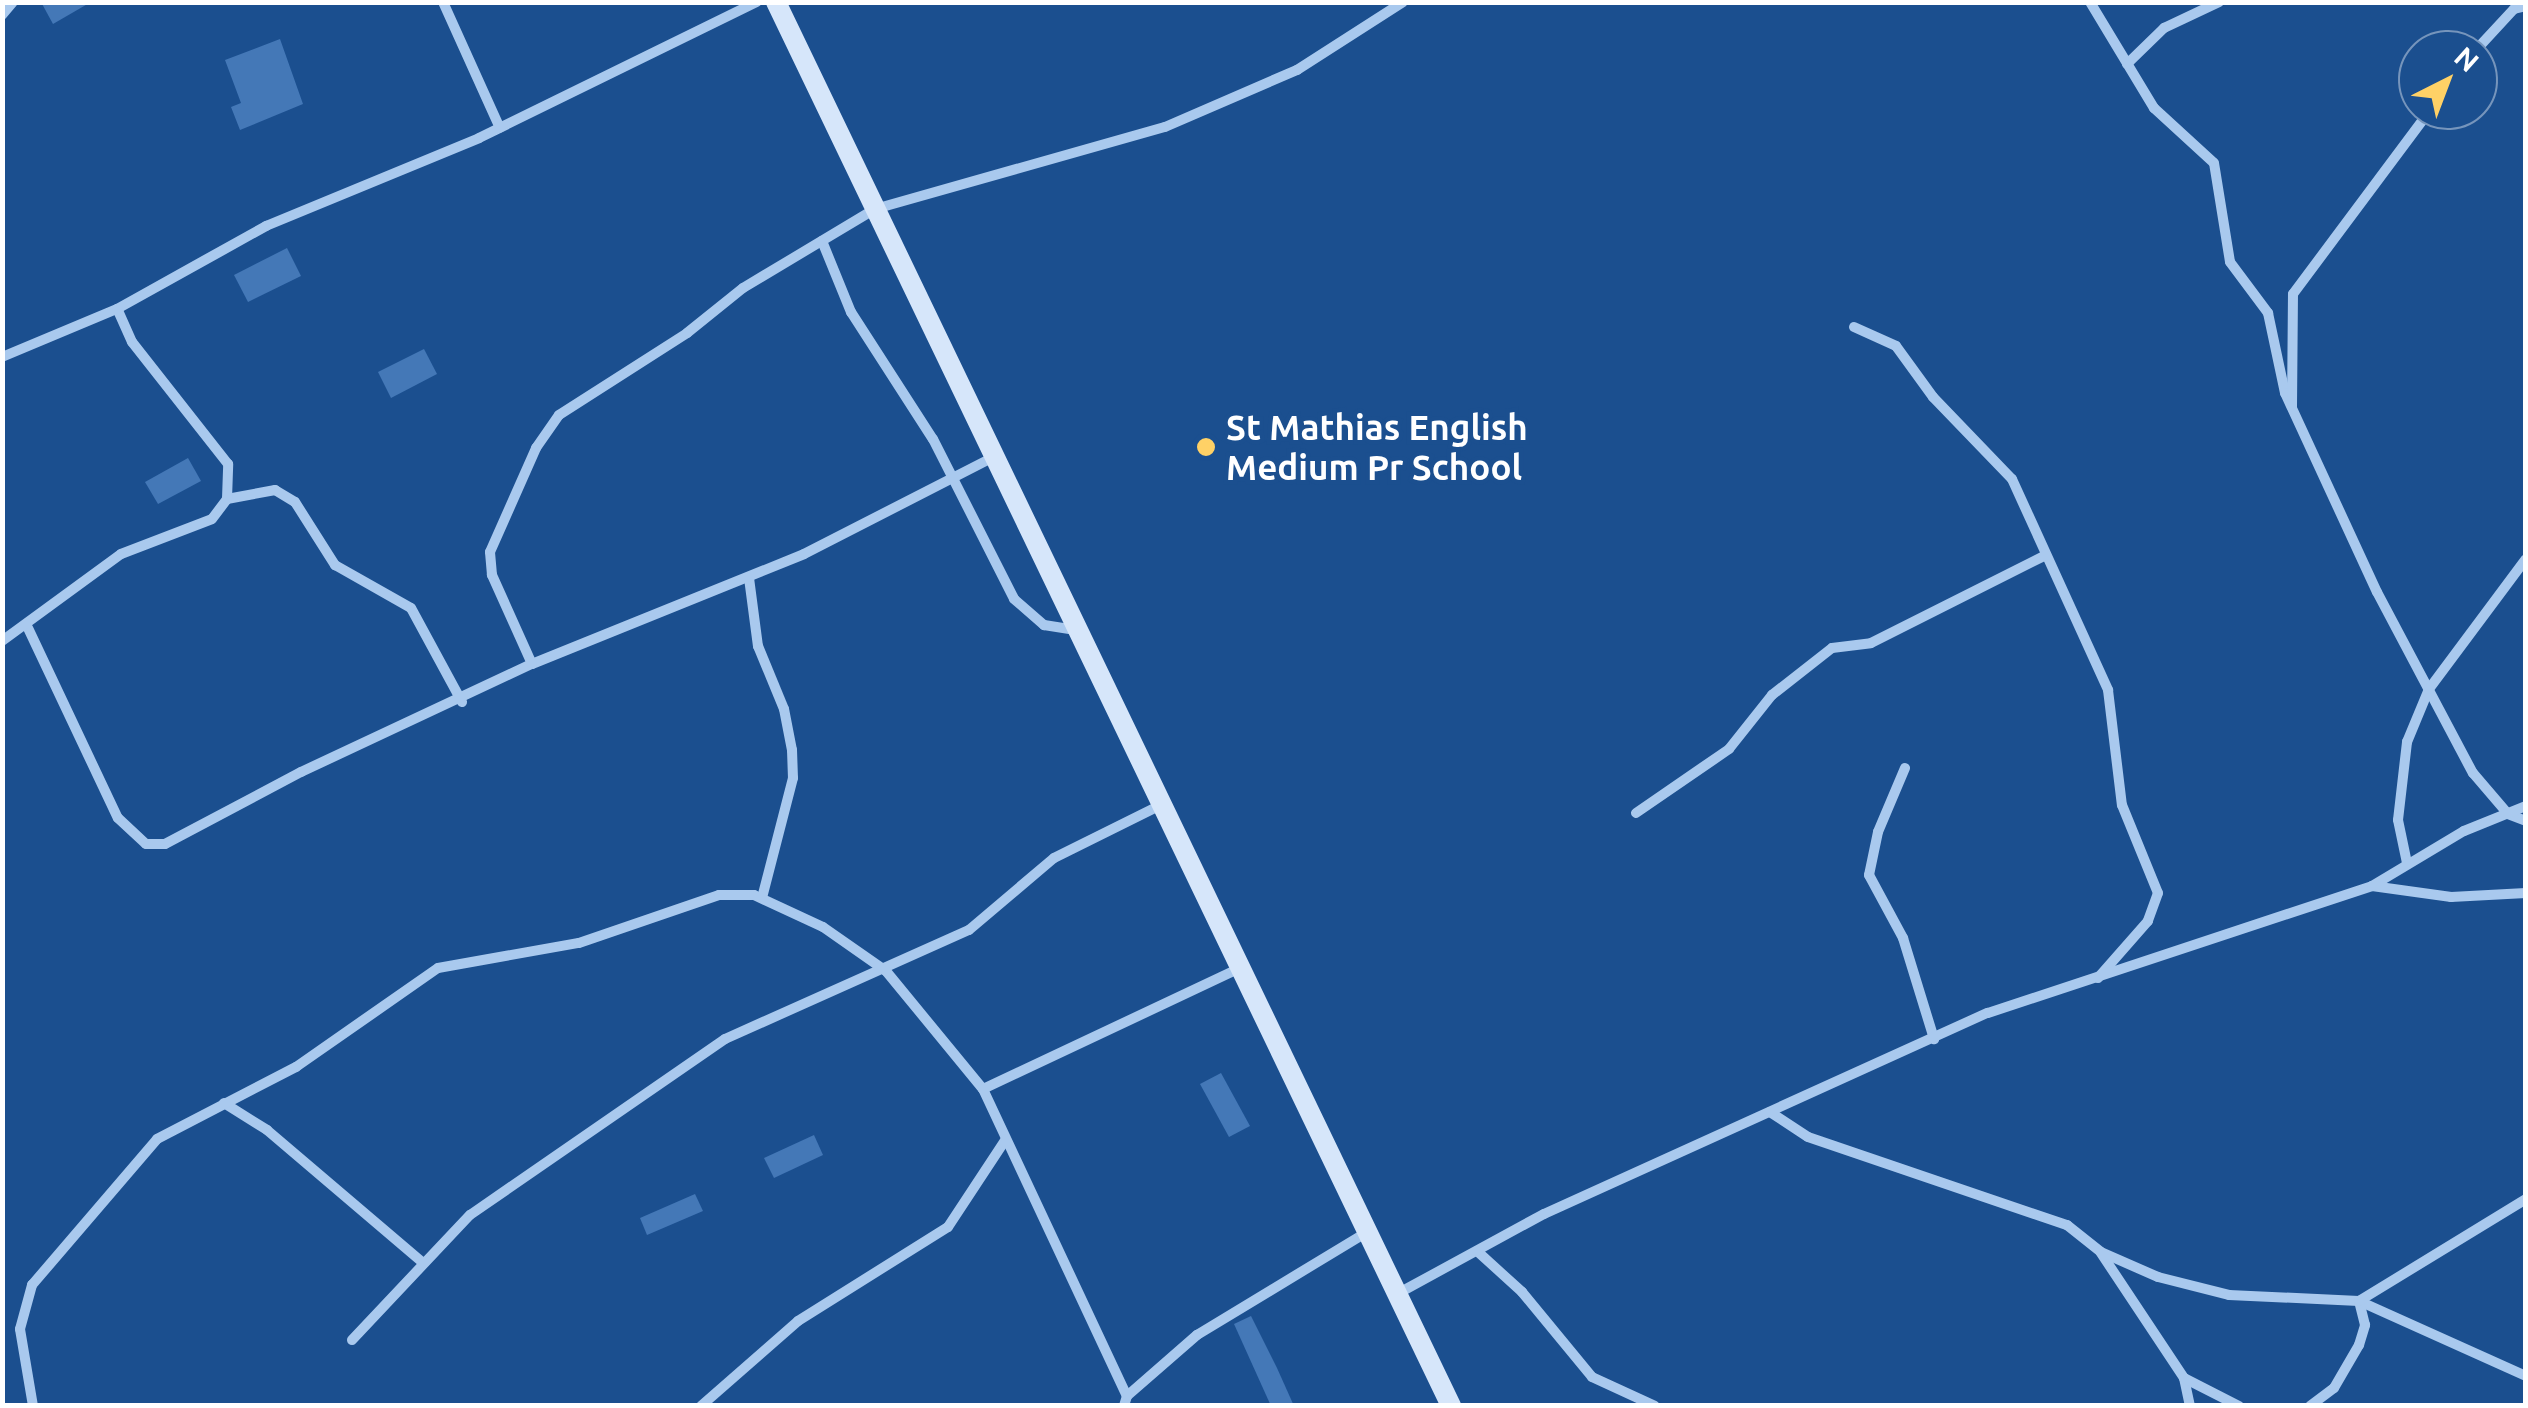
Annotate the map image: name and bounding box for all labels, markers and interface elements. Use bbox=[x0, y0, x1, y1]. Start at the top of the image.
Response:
north arrow bbox=[2398, 30, 2498, 130]
text: N bbox=[2449, 40, 2485, 77]
place label: St Mathias English Medium Pr School bbox=[1226, 406, 1528, 488]
marker: St Mathias English Medium Pr School bbox=[1195, 436, 1217, 458]

